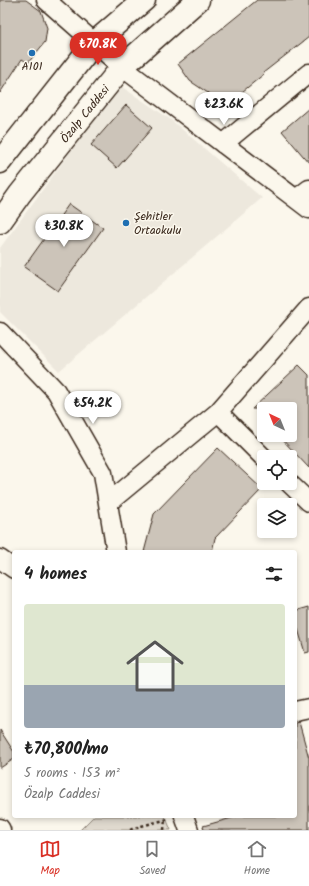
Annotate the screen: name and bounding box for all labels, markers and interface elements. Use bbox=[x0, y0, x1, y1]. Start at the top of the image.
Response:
pin: ₺70.8K bbox=[65, 32, 131, 66]
text: ₺70.8K bbox=[79, 34, 117, 55]
marker: A101 bbox=[27, 48, 37, 58]
place label: A101 bbox=[22, 57, 43, 76]
street label: Özalp Caddesi bbox=[56, 80, 115, 147]
pin: ₺23.6K bbox=[191, 92, 257, 126]
text: ₺23.6K bbox=[204, 94, 244, 115]
place label: Şehitler Ortaokulu bbox=[134, 207, 181, 240]
pin: ₺30.8K bbox=[31, 214, 97, 248]
text: ₺30.8K bbox=[44, 216, 84, 237]
marker: Şehitler Ortaokulu bbox=[121, 218, 131, 228]
pin: ₺54.2K bbox=[60, 391, 126, 425]
text: ₺54.2K bbox=[73, 393, 113, 414]
north arrow bbox=[257, 402, 297, 442]
map controls bbox=[257, 402, 297, 538]
button: locate bbox=[257, 450, 297, 490]
button: layers bbox=[257, 498, 297, 538]
text: 4 homes bbox=[24, 561, 87, 588]
icon: filters bbox=[263, 563, 285, 585]
icon: home bbox=[119, 630, 191, 702]
text: ₺70,800/mo bbox=[24, 736, 109, 763]
text: 5 rooms · 153 m² bbox=[24, 763, 120, 784]
text: Özalp Caddesi bbox=[24, 784, 100, 805]
tab: Map bbox=[39, 838, 61, 880]
tab: Saved bbox=[139, 838, 166, 880]
tab: Home bbox=[244, 838, 270, 880]

